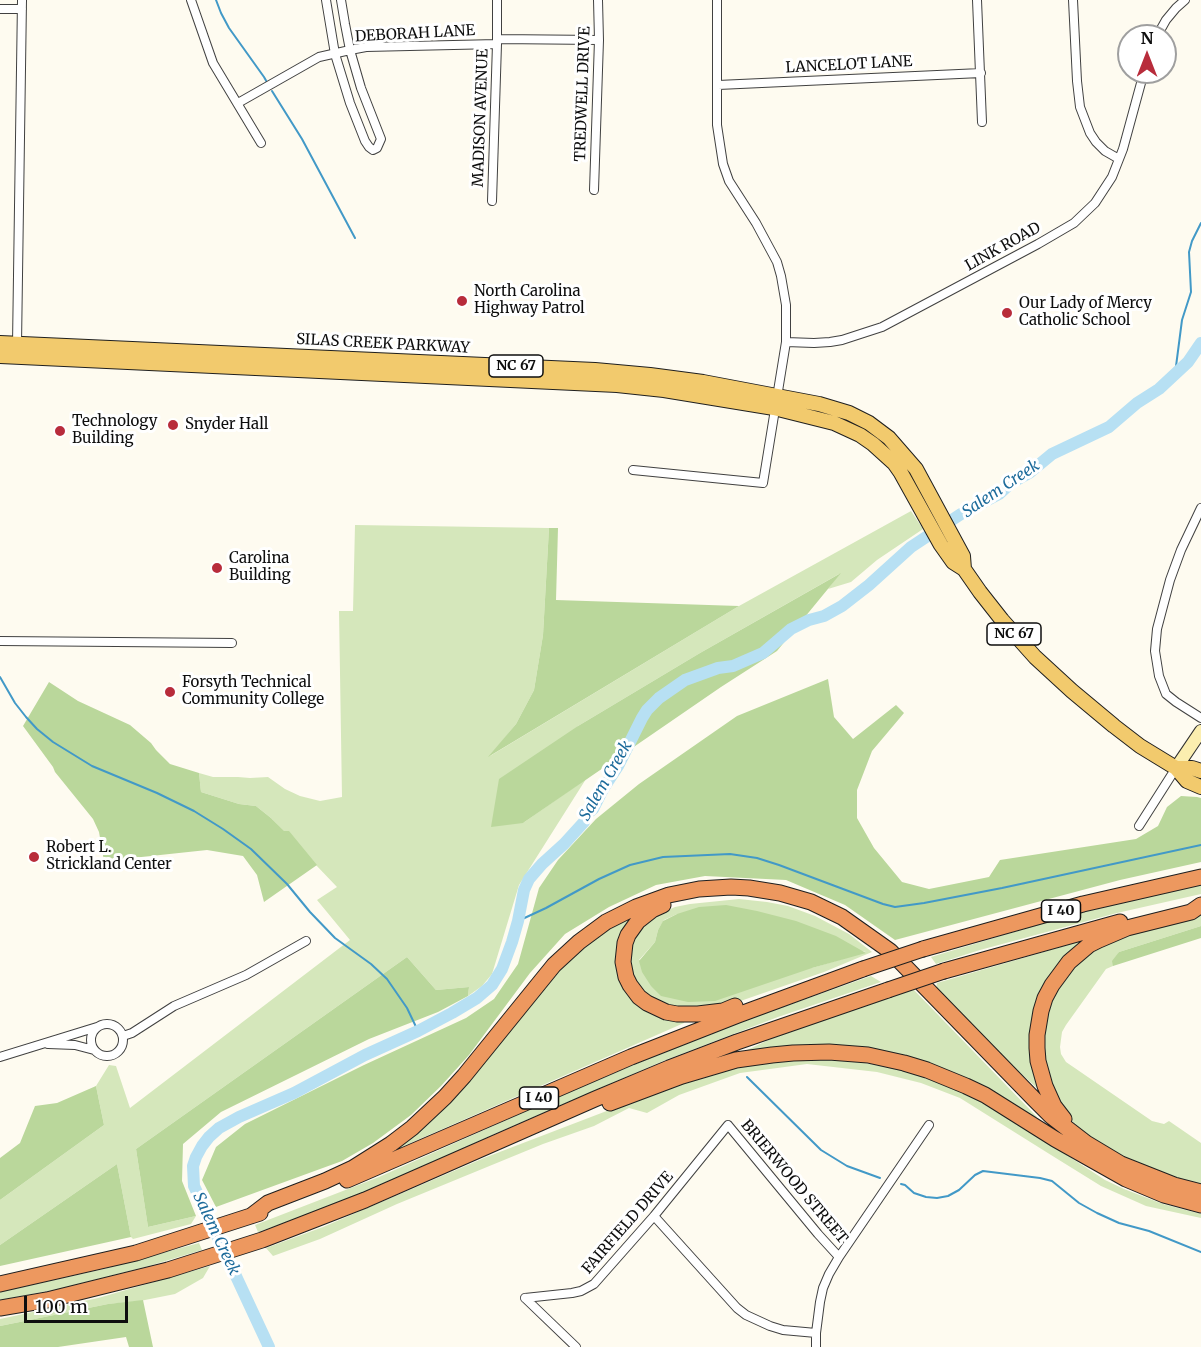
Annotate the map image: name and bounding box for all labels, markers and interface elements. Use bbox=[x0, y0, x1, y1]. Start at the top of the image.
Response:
street label: DEBORAH LANE bbox=[355, 22, 475, 46]
north arrow bbox=[1117, 24, 1177, 84]
street label: TREDWELL DRIVE bbox=[572, 26, 594, 162]
text: N bbox=[1141, 28, 1153, 48]
street label: MADISON AVENUE bbox=[470, 49, 492, 187]
street label: LANCELOT LANE bbox=[785, 53, 913, 77]
street label: LINK ROAD bbox=[962, 219, 1044, 275]
place label: North Carolina Highway Patrol bbox=[474, 283, 585, 318]
marker: North Carolina Highway Patrol bbox=[455, 294, 469, 308]
place label: Our Lady of Mercy Catholic School bbox=[1019, 295, 1152, 330]
marker: Our Lady of Mercy Catholic School bbox=[1000, 306, 1014, 320]
street label: SILAS CREEK PARKWAY bbox=[296, 330, 470, 358]
road number: NC 67 bbox=[489, 355, 543, 377]
place label: Technology Building bbox=[72, 413, 157, 448]
place label: Snyder Hall bbox=[185, 416, 268, 434]
marker: Snyder Hall bbox=[166, 418, 180, 432]
marker: Technology Building bbox=[53, 424, 67, 438]
water label: Salem Creek bbox=[959, 456, 1043, 522]
place label: Carolina Building bbox=[229, 550, 291, 585]
marker: Carolina Building bbox=[210, 561, 224, 575]
road number: NC 67 bbox=[987, 623, 1041, 645]
place label: Forsyth Technical Community College bbox=[182, 674, 324, 709]
marker: Forsyth Technical Community College bbox=[163, 685, 177, 699]
water label: Salem Creek bbox=[575, 738, 637, 824]
place label: Robert L. Strickland Center bbox=[46, 839, 172, 874]
marker: Robert L. Strickland Center bbox=[27, 850, 41, 864]
road number: I 40 bbox=[1042, 900, 1080, 922]
road number: I 40 bbox=[520, 1087, 558, 1109]
street label: BRIERWOOD STREET bbox=[737, 1116, 851, 1248]
street label: FAIRFIELD DRIVE bbox=[579, 1168, 677, 1278]
water label: Salem Creek bbox=[188, 1190, 244, 1278]
scale bar bbox=[27, 1284, 130, 1322]
text: 100 m bbox=[35, 1295, 88, 1318]

